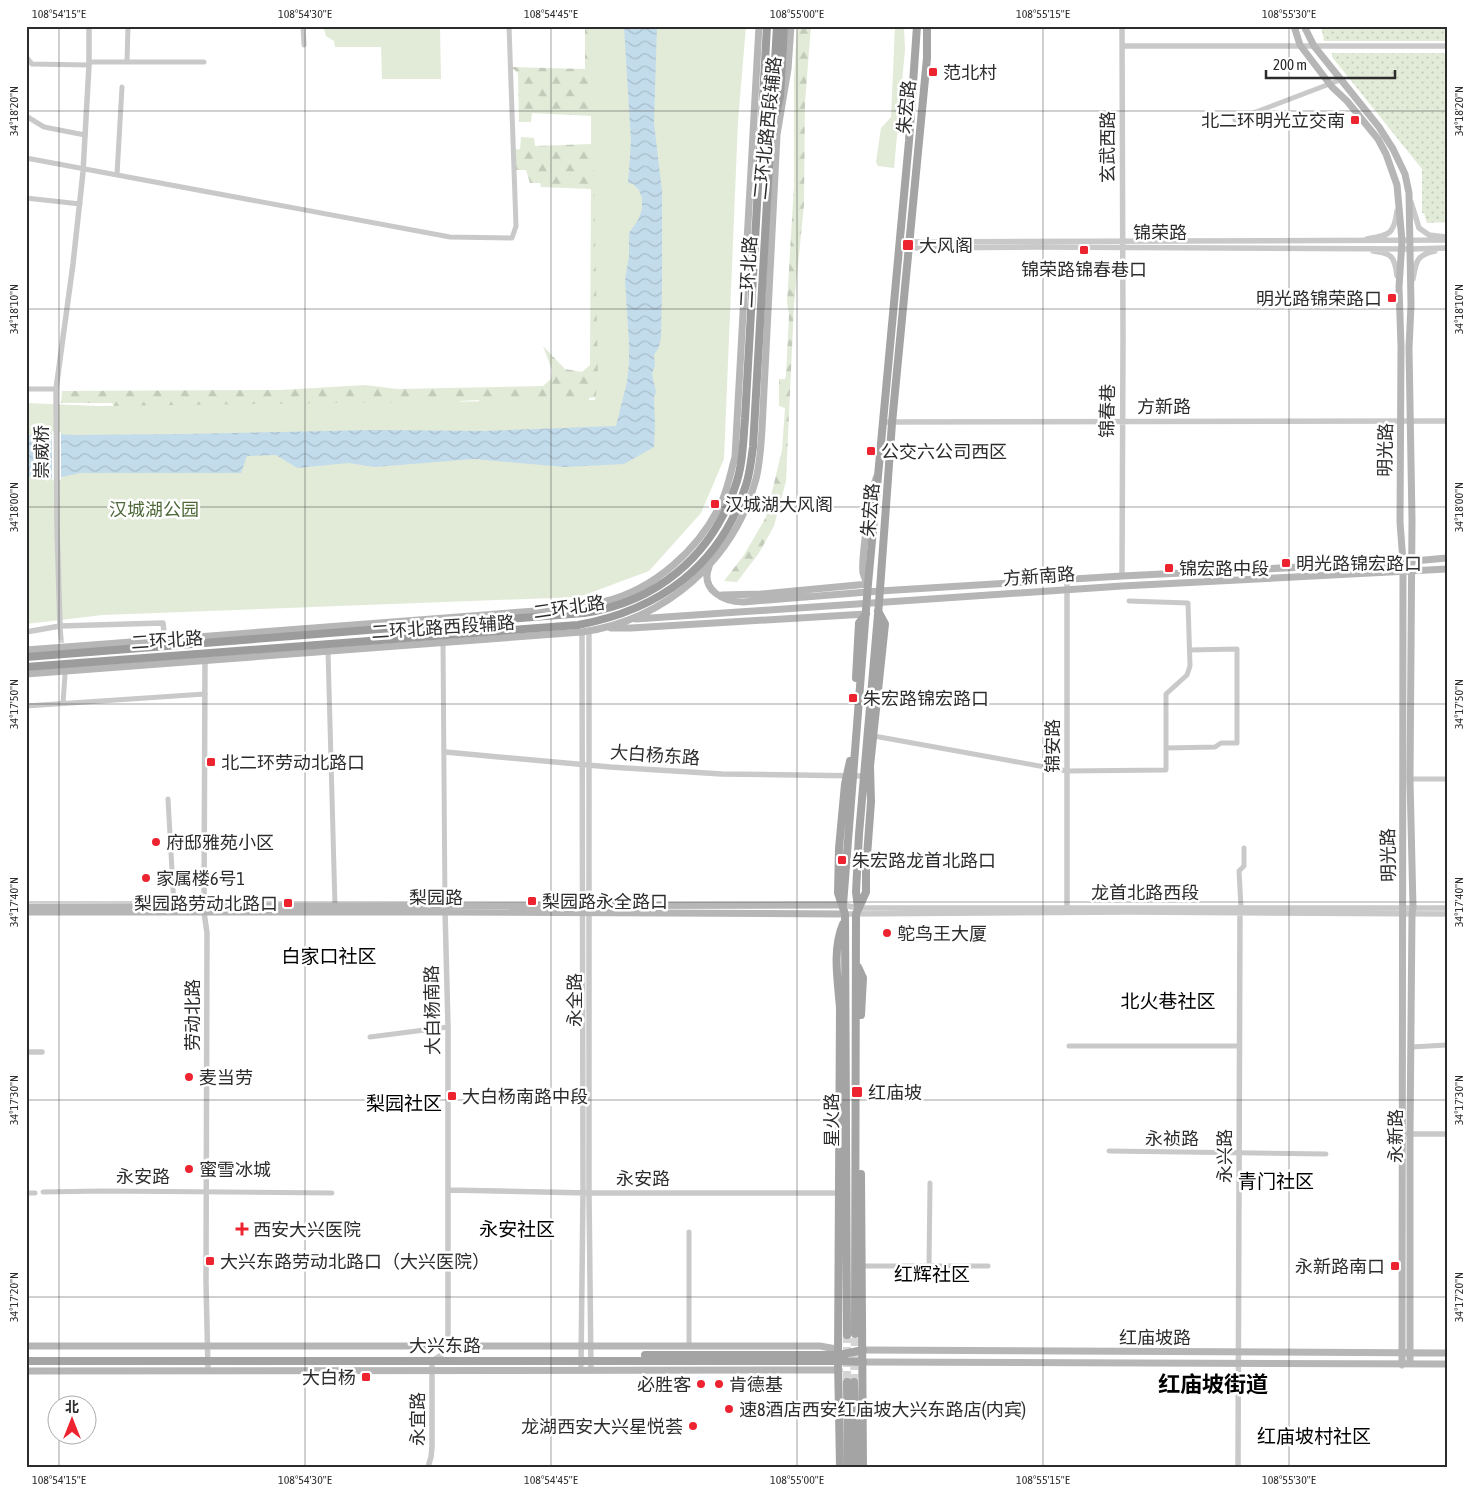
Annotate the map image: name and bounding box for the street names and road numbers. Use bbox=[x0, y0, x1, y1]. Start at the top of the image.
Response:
street label: 二环北路西段辅路 bbox=[749, 55, 785, 201]
street label: 朱宏路 bbox=[893, 79, 919, 135]
street label: 玄武西路 bbox=[1097, 111, 1118, 183]
street label: 锦荣路 bbox=[1133, 222, 1187, 243]
street label: 二环北路 bbox=[736, 235, 760, 309]
street label: 锦春巷 bbox=[1096, 384, 1118, 438]
street label: 方新路 bbox=[1137, 396, 1191, 417]
street label: 明光路 bbox=[1374, 423, 1396, 477]
street label: 崇威桥 bbox=[31, 425, 52, 479]
street label: 朱宏路 bbox=[857, 482, 883, 538]
street label: 方新南路 bbox=[1002, 563, 1076, 589]
street label: 二环北路 bbox=[532, 592, 606, 622]
street label: 二环北路西段辅路 bbox=[370, 612, 516, 642]
street label: 二环北路 bbox=[130, 627, 204, 653]
street label: 锦安路 bbox=[1042, 719, 1063, 773]
street label: 大白杨东路 bbox=[609, 741, 701, 769]
street label: 明光路 bbox=[1377, 828, 1399, 882]
street label: 龙首北路西段 bbox=[1091, 882, 1199, 903]
street label: 梨园路 bbox=[409, 887, 463, 908]
street label: 大白杨南路 bbox=[421, 965, 443, 1055]
street label: 永全路 bbox=[564, 973, 585, 1027]
street label: 劳动北路 bbox=[182, 979, 203, 1051]
street label: 星火路 bbox=[821, 1093, 842, 1147]
street label: 永新路 bbox=[1385, 1109, 1406, 1163]
street label: 永祯路 bbox=[1145, 1128, 1199, 1149]
street label: 永兴路 bbox=[1214, 1129, 1235, 1183]
street label: 永安路 bbox=[116, 1166, 170, 1187]
street label: 永安路 bbox=[616, 1168, 670, 1189]
street label: 红庙坡路 bbox=[1119, 1327, 1191, 1348]
street label: 大兴东路 bbox=[409, 1335, 481, 1356]
street label: 永宜路 bbox=[407, 1392, 428, 1446]

